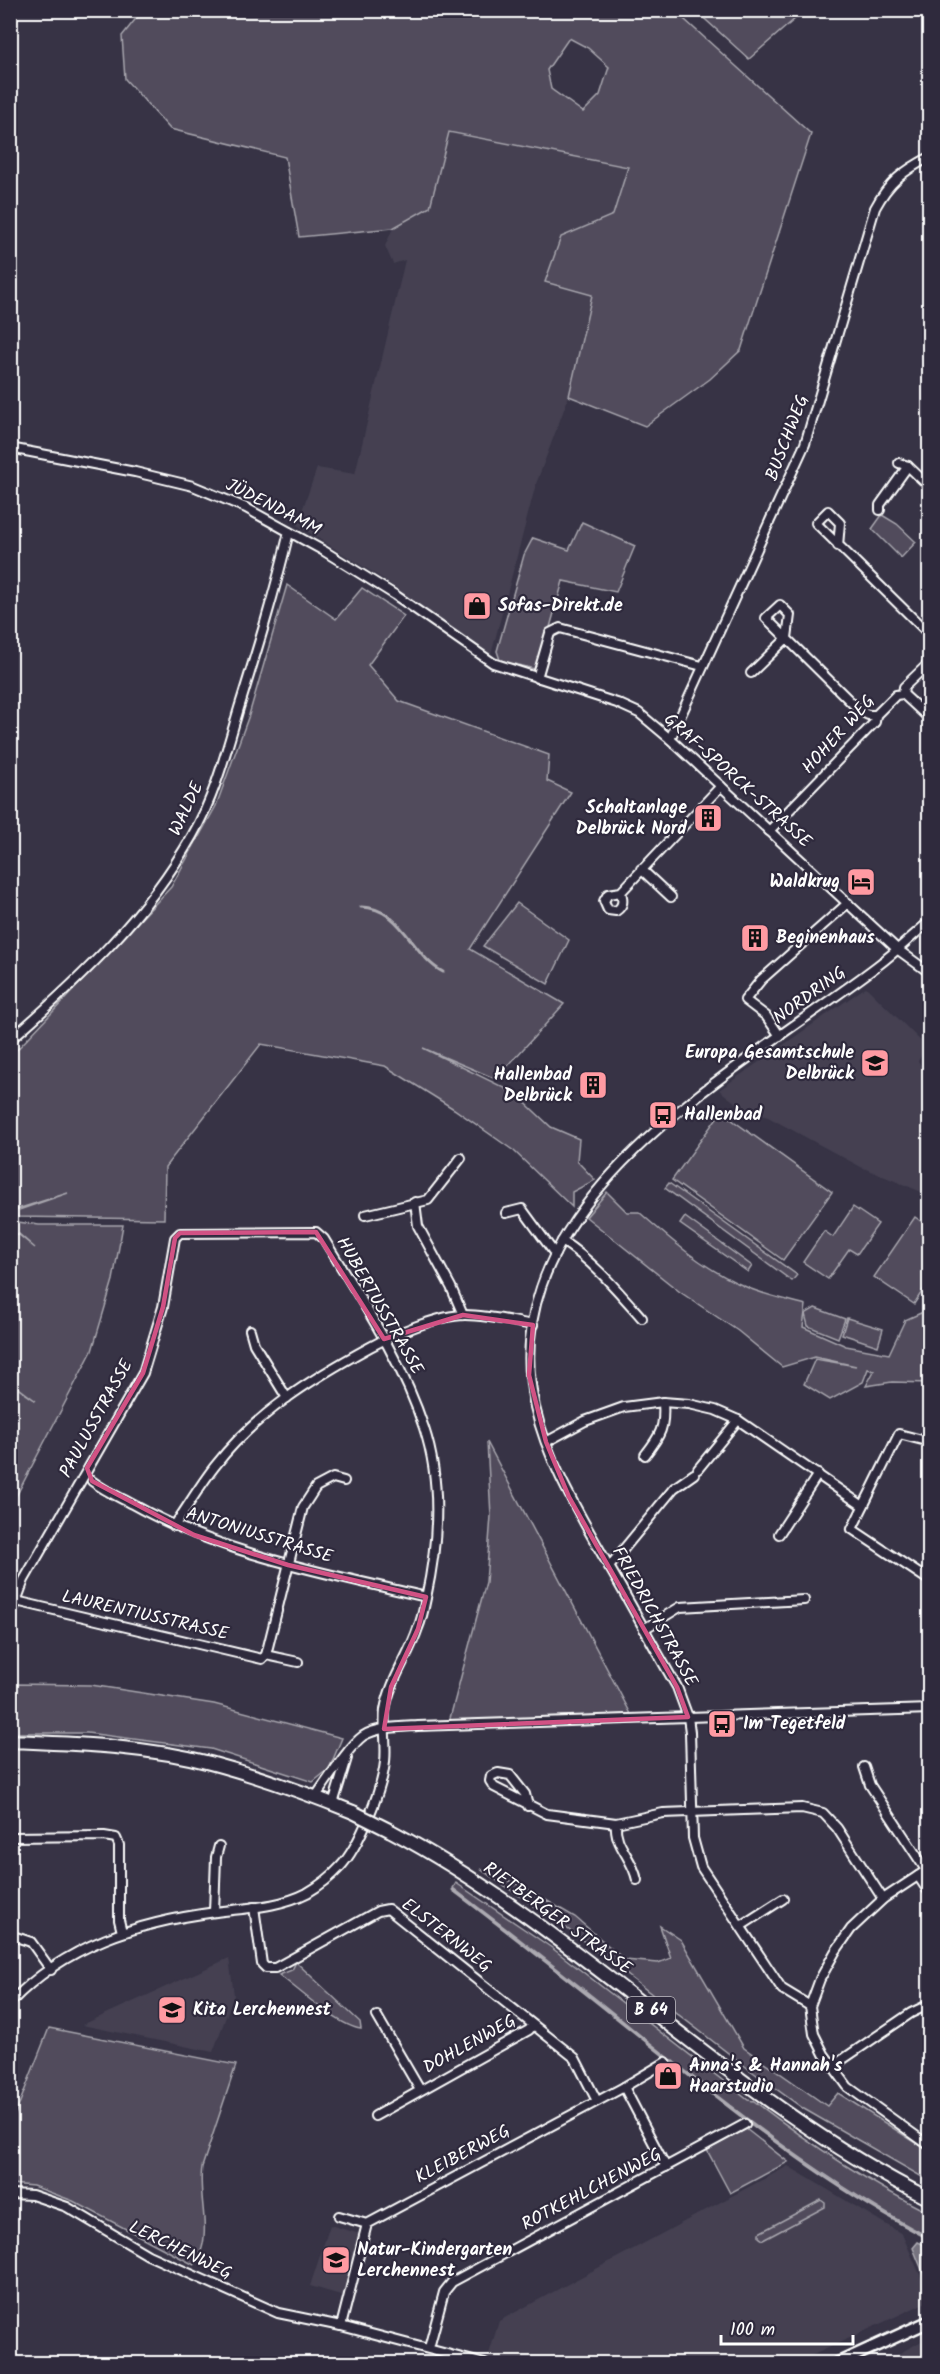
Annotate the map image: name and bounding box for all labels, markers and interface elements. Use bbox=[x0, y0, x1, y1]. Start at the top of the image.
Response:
street label: BUSCHWEG bbox=[758, 391, 818, 485]
street label: JÜDENDAMM bbox=[220, 471, 327, 545]
shop icon: Sofas-Direkt.de bbox=[461, 590, 493, 622]
place label: Sofas-Direkt.de bbox=[498, 592, 623, 621]
street label: HOHER WEG bbox=[795, 689, 883, 781]
street label: GRAF-SPORCK-STRASSE bbox=[656, 706, 818, 856]
street label: WALDE bbox=[162, 777, 212, 841]
place label: Schaltanlage Delbrück Nord bbox=[576, 794, 687, 844]
building icon: Schaltanlage Delbrück Nord bbox=[692, 802, 724, 834]
hotel icon: Waldkrug bbox=[845, 866, 877, 898]
place label: Waldkrug bbox=[769, 868, 840, 897]
building icon: Beginenhaus bbox=[739, 922, 771, 954]
place label: Beginenhaus bbox=[776, 924, 875, 953]
street label: NORDRING bbox=[767, 959, 853, 1033]
place label: Europa Gesamtschule Delbrück bbox=[685, 1039, 855, 1089]
school or university icon: Europa Gesamtschule Delbrück bbox=[859, 1047, 891, 1079]
place label: Hallenbad Delbrück bbox=[494, 1061, 573, 1111]
building icon: Hallenbad Delbrück bbox=[577, 1069, 609, 1101]
bus stop icon: Hallenbad bbox=[647, 1099, 679, 1131]
place label: Hallenbad bbox=[684, 1101, 763, 1130]
street label: HUBERTUSSTRASSE bbox=[328, 1231, 431, 1381]
street label: PAULUSSTRASSE bbox=[52, 1354, 142, 1484]
street label: ANTONIUSSTRASSE bbox=[182, 1500, 336, 1572]
street label: FRIEDRICHSTRASSE bbox=[603, 1541, 705, 1693]
street label: LAURENTIUSSTRASSE bbox=[59, 1583, 232, 1649]
bus stop icon: Im Tegetfeld bbox=[706, 1708, 738, 1740]
place label: Im Tegetfeld bbox=[743, 1710, 846, 1739]
street label: RIETBERGER STRASSE bbox=[476, 1855, 638, 1983]
street label: ELSTERNWEG bbox=[394, 1891, 498, 1981]
school or university icon: Kita Lerchennest bbox=[156, 1994, 188, 2026]
place label: Kita Lerchennest bbox=[193, 1996, 332, 2025]
road number: B 64 bbox=[627, 1997, 675, 2023]
street label: DOHLENWEG bbox=[418, 2007, 522, 2083]
place label: Anna's & Hannah's Haarstudio bbox=[689, 2052, 843, 2102]
shop icon: Anna's & Hannah's Haarstudio bbox=[652, 2060, 684, 2092]
street label: KLEIBERWEG bbox=[410, 2118, 516, 2192]
street label: ROTKEHLCHENWEG bbox=[517, 2141, 667, 2239]
street label: LERCHENWEG bbox=[123, 2213, 237, 2289]
place label: Natur-Kindergarten Lerchennest bbox=[357, 2236, 512, 2286]
school or university icon: Natur-Kindergarten Lerchennest bbox=[320, 2244, 352, 2276]
scale bar bbox=[721, 2308, 853, 2346]
text: 100 m bbox=[730, 2316, 775, 2345]

